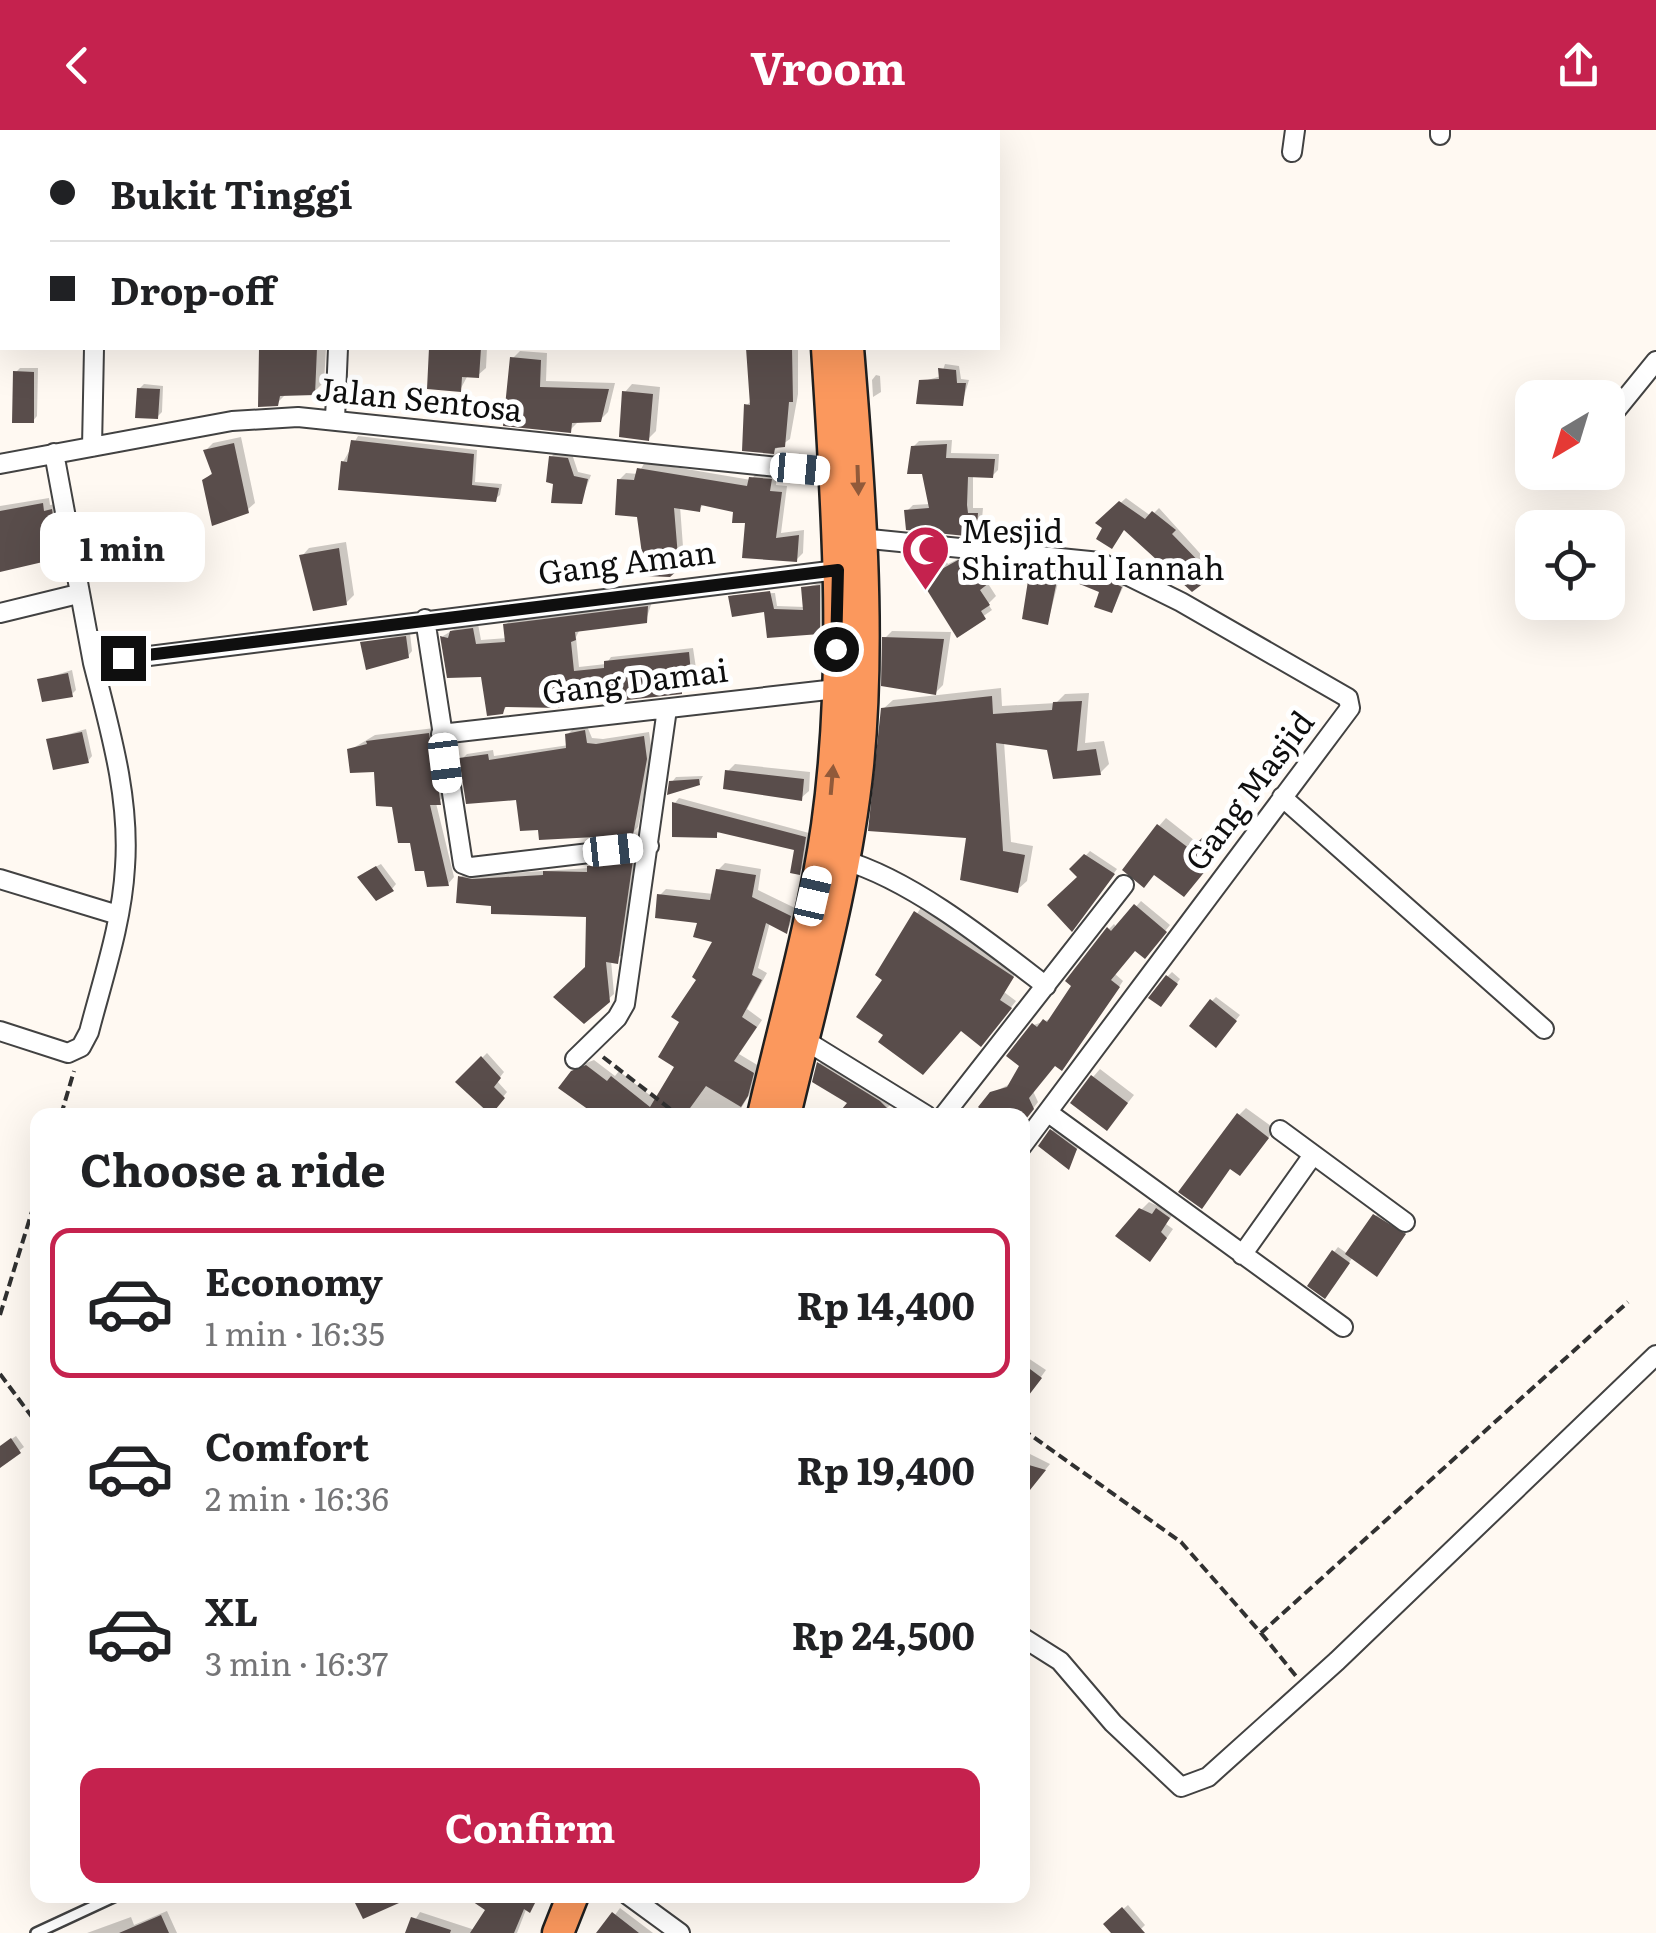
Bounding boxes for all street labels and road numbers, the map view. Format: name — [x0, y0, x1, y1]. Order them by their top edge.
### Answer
street label: Jalan Sentosa — [314, 362, 526, 432]
street label: Gang Aman — [535, 525, 718, 595]
street label: Gang Damai — [539, 644, 730, 714]
street label: Gang Masjid — [1171, 699, 1324, 879]

